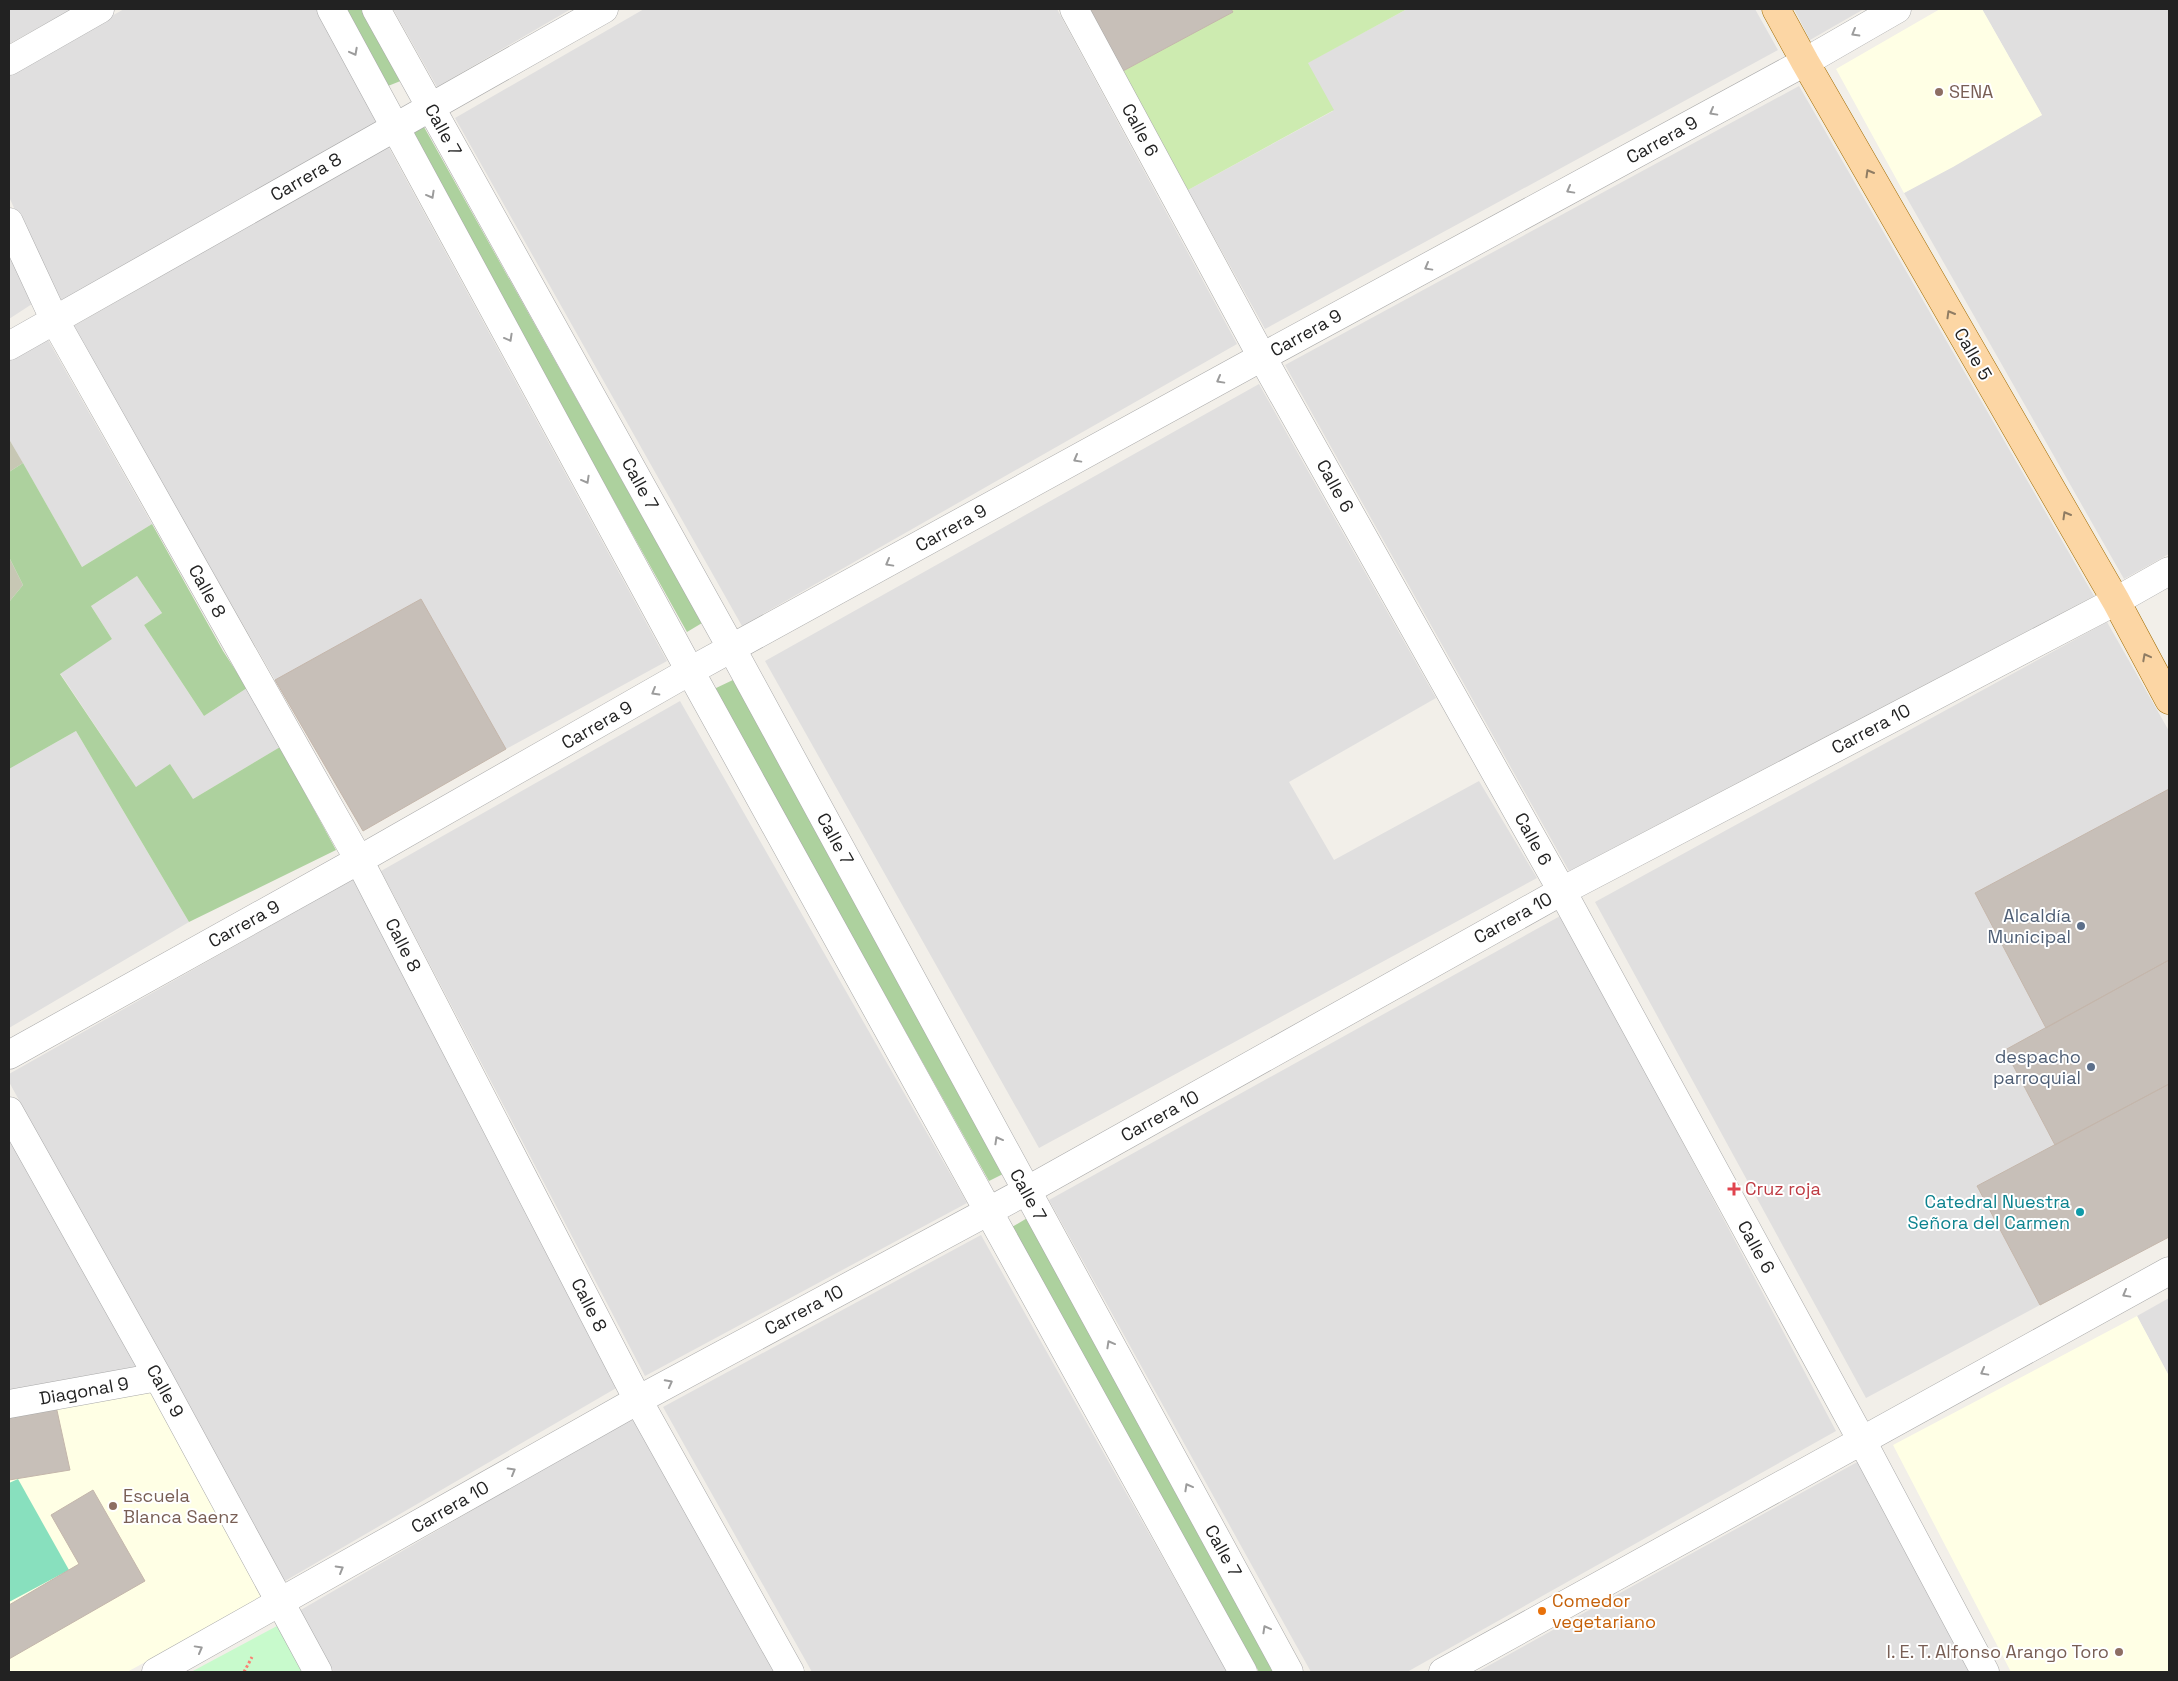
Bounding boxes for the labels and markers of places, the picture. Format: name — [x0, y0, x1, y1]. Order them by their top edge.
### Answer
place label: SENA — [1949, 80, 1993, 103]
marker: SENA — [1933, 86, 1945, 98]
place label: Alcaldía Municipal — [1987, 904, 2071, 948]
marker: Alcaldía Municipal — [2075, 920, 2087, 932]
place label: despacho parroquial — [1993, 1045, 2081, 1089]
marker: despacho parroquial — [2085, 1061, 2097, 1073]
place label: Cruz roja — [1745, 1177, 1821, 1200]
marker: Cruz roja — [1727, 1182, 1741, 1196]
place label: Catedral Nuestra Señora del Carmen — [1908, 1190, 2070, 1234]
marker: Catedral Nuestra Señora del Carmen — [2074, 1206, 2086, 1218]
place label: Escuela Blanca Saenz — [123, 1484, 239, 1528]
marker: Escuela Blanca Saenz — [107, 1500, 119, 1512]
place label: Comedor vegetariano — [1552, 1589, 1656, 1633]
marker: Comedor vegetariano — [1536, 1605, 1548, 1617]
place label: I. E. T. Alfonso Arango Toro — [1887, 1640, 2109, 1663]
marker: I. E. T. Alfonso Arango Toro — [2113, 1646, 2125, 1658]

